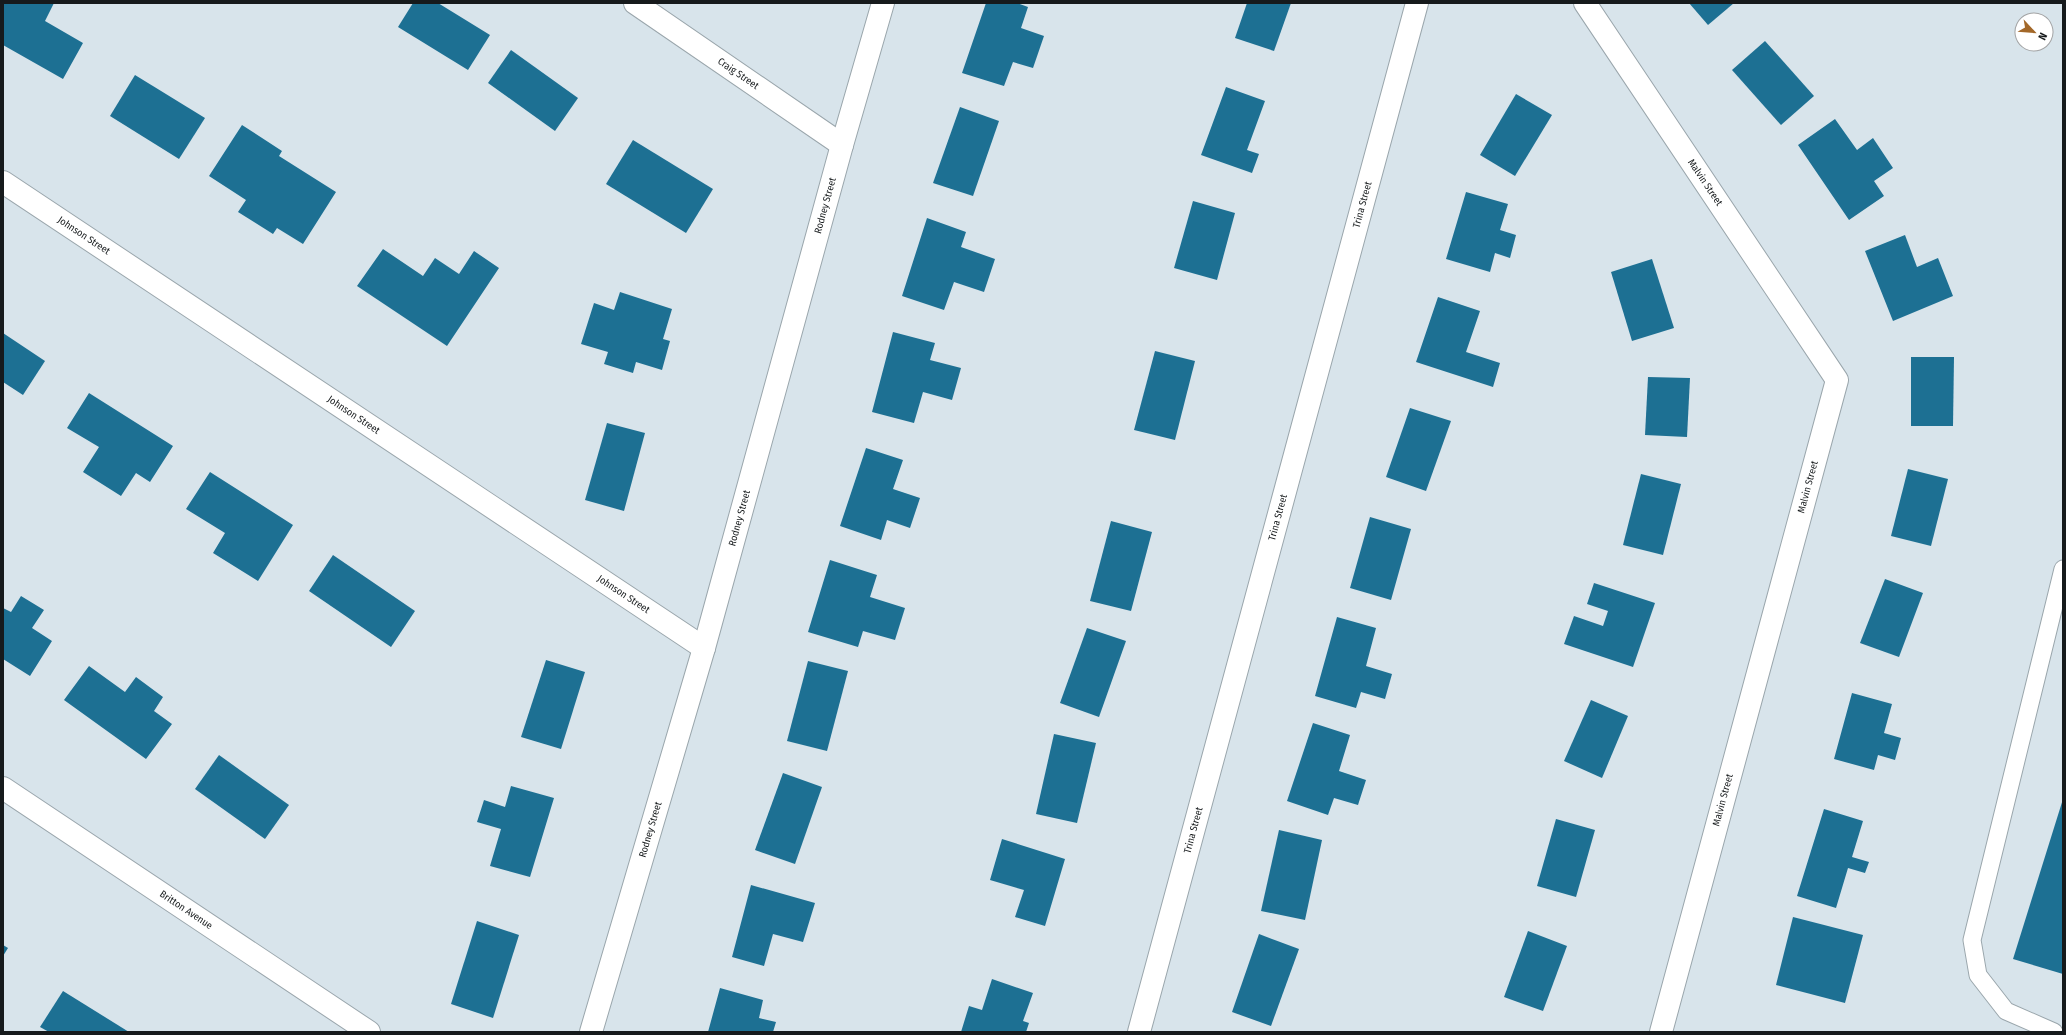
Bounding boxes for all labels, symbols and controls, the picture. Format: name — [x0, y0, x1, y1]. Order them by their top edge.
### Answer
north arrow — [2014, 12, 2054, 52]
text: N — [2035, 30, 2050, 42]
street label: Craig Street — [715, 55, 762, 92]
street label: Malvin Street — [1685, 157, 1725, 209]
street label: Rodney Street — [812, 176, 839, 235]
street label: Trina Street — [1351, 179, 1375, 229]
street label: Johnson Street — [55, 214, 113, 258]
street label: Johnson Street — [325, 393, 383, 437]
street label: Malvin Street — [1795, 459, 1821, 514]
street label: Rodney Street — [726, 488, 753, 547]
street label: Trina Street — [1266, 492, 1290, 542]
street label: Johnson Street — [595, 573, 652, 617]
street label: Malvin Street — [1710, 772, 1736, 827]
street label: Rodney Street — [637, 800, 665, 859]
street label: Trina Street — [1182, 805, 1206, 855]
street label: Britton Avenue — [157, 888, 215, 932]

